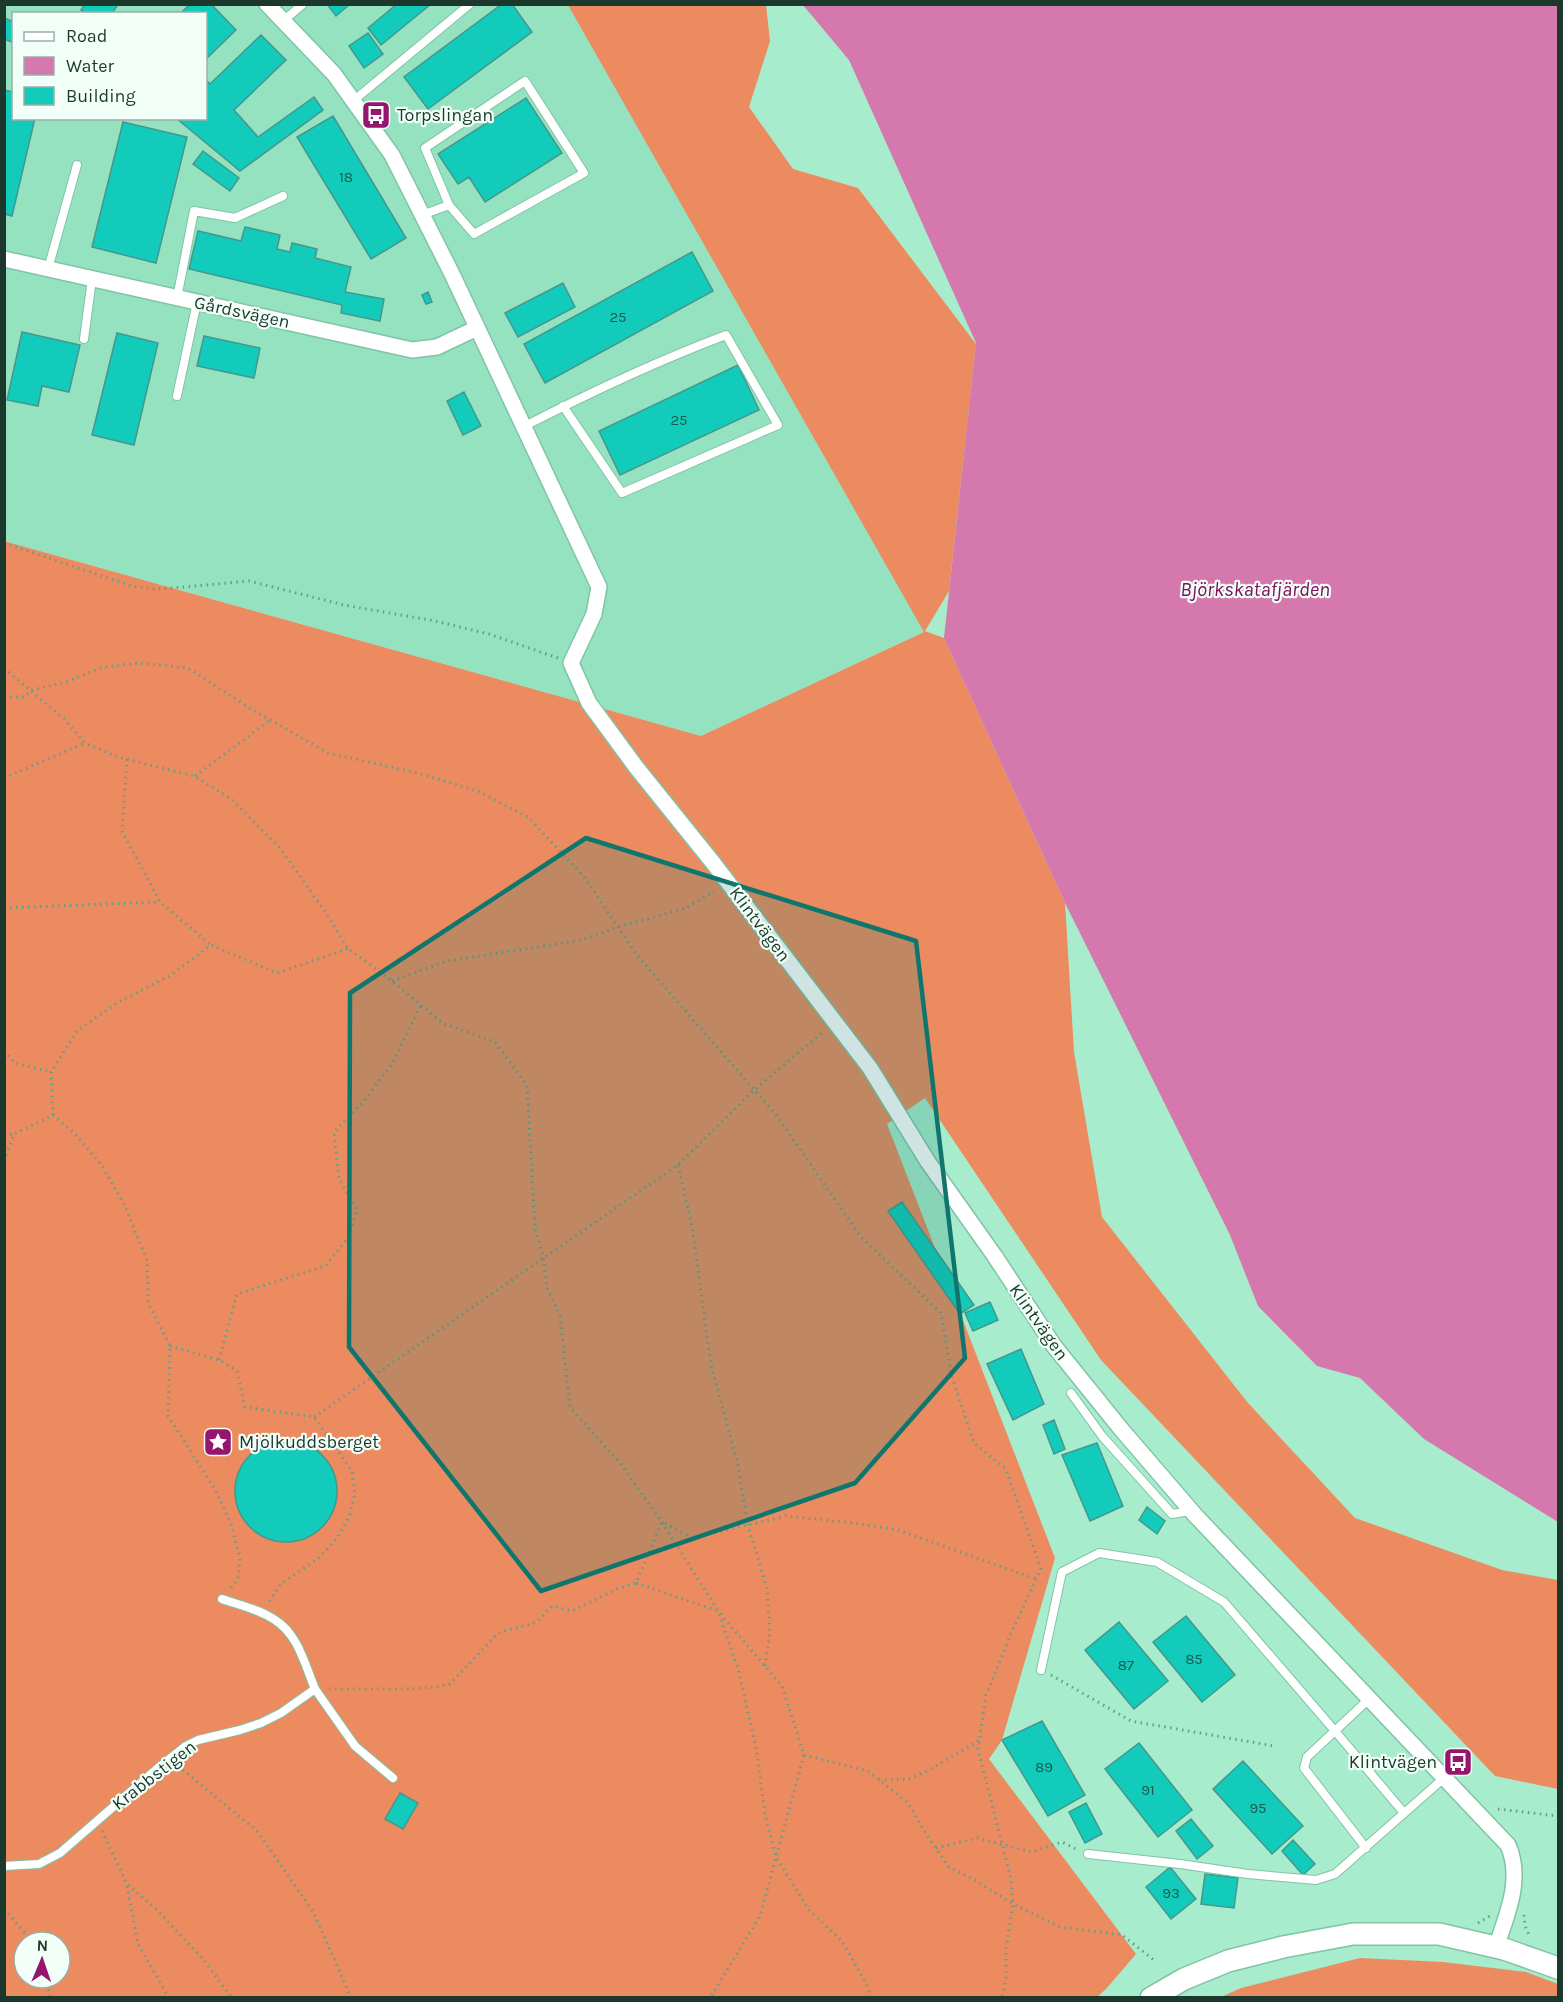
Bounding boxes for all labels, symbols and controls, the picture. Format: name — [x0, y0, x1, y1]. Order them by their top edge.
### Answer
legend — [12, 12, 207, 120]
text: Road — [66, 25, 107, 47]
text: Water — [66, 55, 114, 77]
text: Building — [66, 85, 136, 107]
bus stop icon: Torpslingan — [360, 99, 392, 131]
place label: Torpslingan — [397, 104, 493, 126]
house number: 18 — [339, 168, 353, 186]
street label: Gårdsvägen — [192, 291, 292, 333]
house number: 25 — [609, 308, 627, 326]
house number: 25 — [670, 411, 688, 429]
water label: Björkskatafjärden — [1180, 578, 1330, 601]
street label: Klintvägen — [725, 882, 795, 966]
street label: Klintvägen — [1005, 1280, 1073, 1364]
place icon: Mjölkuddsberget — [202, 1426, 234, 1458]
place label: Mjölkuddsberget — [239, 1431, 379, 1453]
house number: 85 — [1185, 1650, 1203, 1668]
house number: 87 — [1118, 1656, 1134, 1674]
street label: Krabbstigen — [108, 1735, 200, 1815]
bus stop icon: Klintvägen — [1442, 1746, 1474, 1778]
place label: Klintvägen — [1349, 1751, 1437, 1773]
house number: 89 — [1035, 1758, 1053, 1776]
house number: 91 — [1141, 1781, 1155, 1799]
house number: 95 — [1249, 1799, 1267, 1817]
house number: 93 — [1162, 1884, 1180, 1902]
north arrow — [12, 1930, 72, 1990]
text: N — [36, 1936, 49, 1955]

